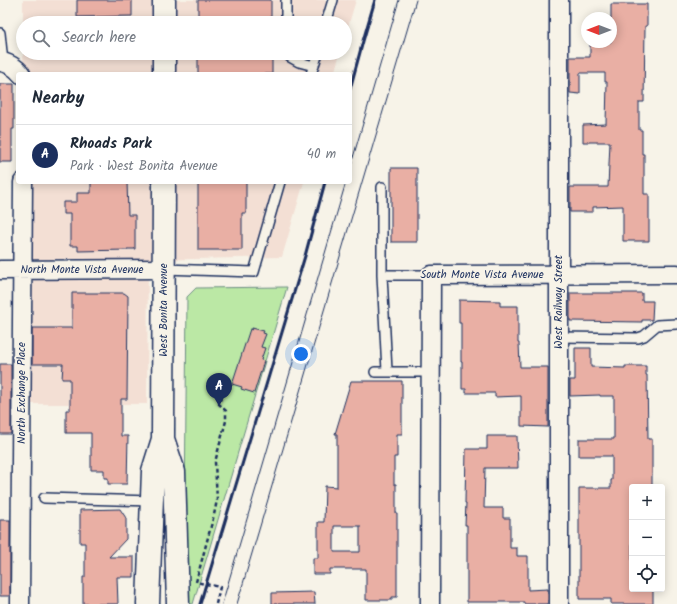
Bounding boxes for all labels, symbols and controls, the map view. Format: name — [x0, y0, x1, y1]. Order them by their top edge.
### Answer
north arrow — [581, 12, 617, 48]
search box — [16, 16, 352, 60]
text: Search here — [62, 26, 136, 50]
icon: search — [30, 27, 52, 49]
text: Nearby — [32, 85, 84, 112]
text: Rhoads Park — [70, 132, 152, 156]
text: A — [41, 144, 49, 165]
text: 40 m — [307, 144, 336, 165]
text: Park · West Bonita Avenue — [70, 156, 218, 177]
street label: West Railway Street — [550, 254, 568, 349]
street label: North Monte Vista Avenue — [20, 261, 144, 279]
street label: West Bonita Avenue — [155, 263, 173, 357]
street label: South Monte Vista Avenue — [420, 266, 544, 284]
street label: North Exchange Place — [13, 342, 31, 444]
your location — [291, 344, 311, 364]
pin: A — [206, 373, 232, 406]
map controls — [629, 484, 665, 592]
button: + — [629, 484, 665, 520]
button: − — [629, 520, 665, 556]
button: locate — [629, 556, 665, 592]

